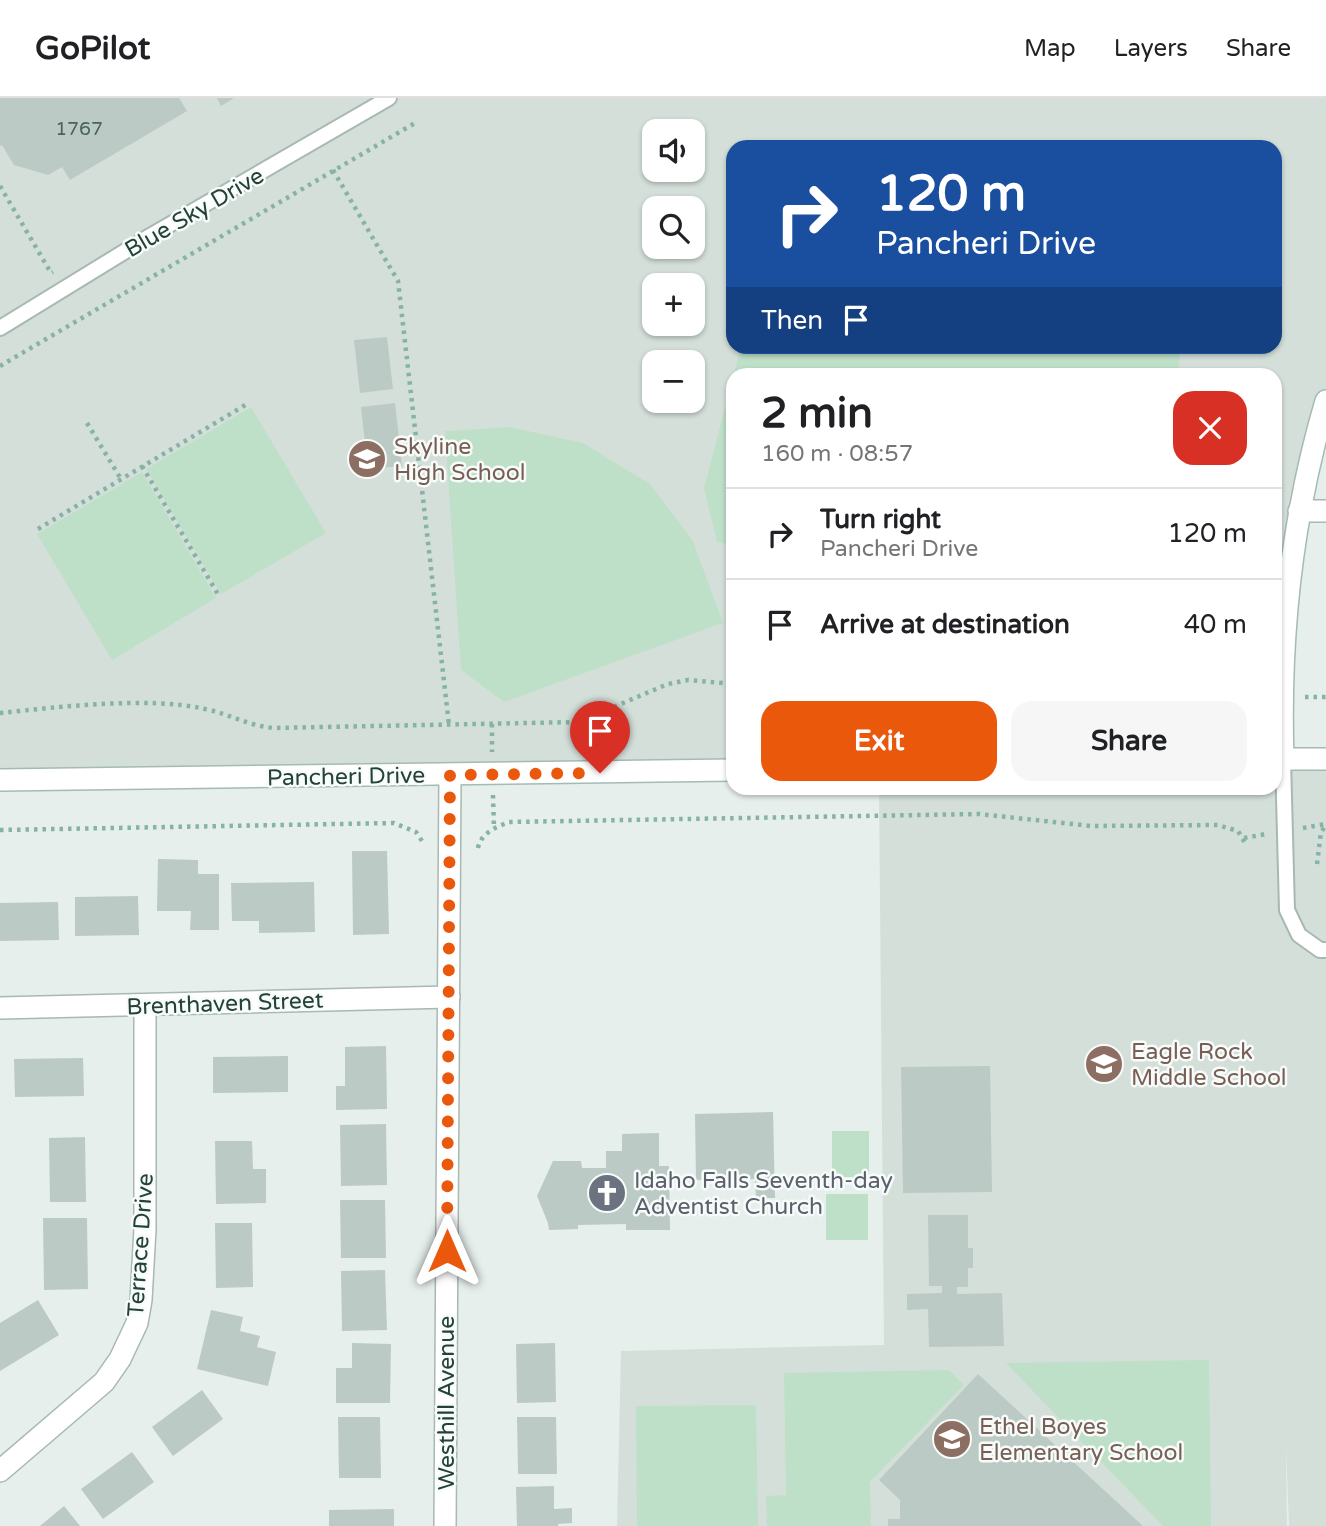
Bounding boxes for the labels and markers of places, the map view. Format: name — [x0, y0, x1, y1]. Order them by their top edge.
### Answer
place label: Skyline High School — [394, 433, 526, 487]
school or university icon: Skyline High School — [346, 438, 388, 480]
pin — [570, 701, 630, 773]
place label: Eagle Rock Middle School — [1131, 1038, 1287, 1092]
school or university icon: Eagle Rock Middle School — [1083, 1043, 1125, 1085]
place label: Idaho Falls Seventh-day Adventist Church — [634, 1167, 893, 1221]
church icon: Idaho Falls Seventh-day Adventist Church — [586, 1172, 628, 1214]
place label: Ethel Boyes Elementary School — [979, 1413, 1183, 1467]
school or university icon: Ethel Boyes Elementary School — [931, 1418, 973, 1460]

